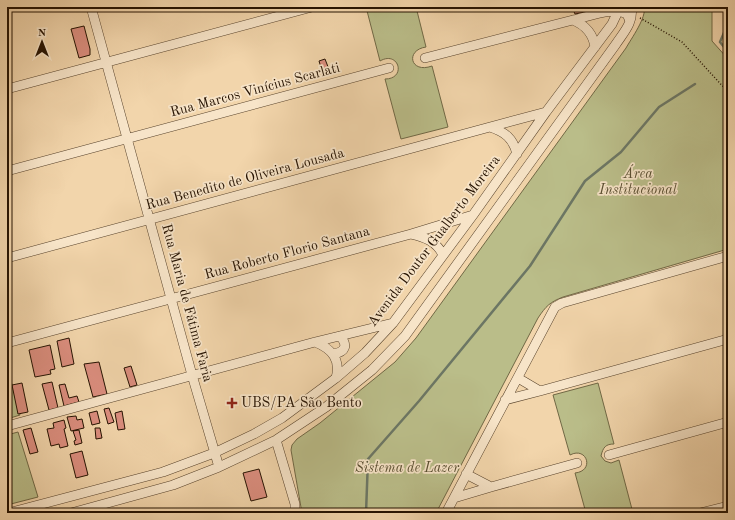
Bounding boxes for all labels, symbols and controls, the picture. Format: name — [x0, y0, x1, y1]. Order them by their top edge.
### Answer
north arrow — [22, 22, 62, 62]
text: N — [38, 28, 47, 39]
street label: Rua Marcos Vinícius Scarlati — [169, 61, 342, 119]
street label: Rua Benedito de Oliveira Lousada — [144, 146, 346, 212]
street label: Avenida Doutor Gualberto Moreira — [365, 153, 503, 329]
park label: Área Institucional — [598, 164, 677, 197]
street label: Rua Maria de Fátima Faria — [159, 222, 215, 384]
street label: Rua Roberto Florio Santana — [203, 224, 371, 282]
place label: UBS/PA São Bento — [241, 396, 362, 410]
marker: UBS/PA São Bento — [226, 397, 238, 409]
park label: Sistema de Lazer — [355, 461, 460, 475]

